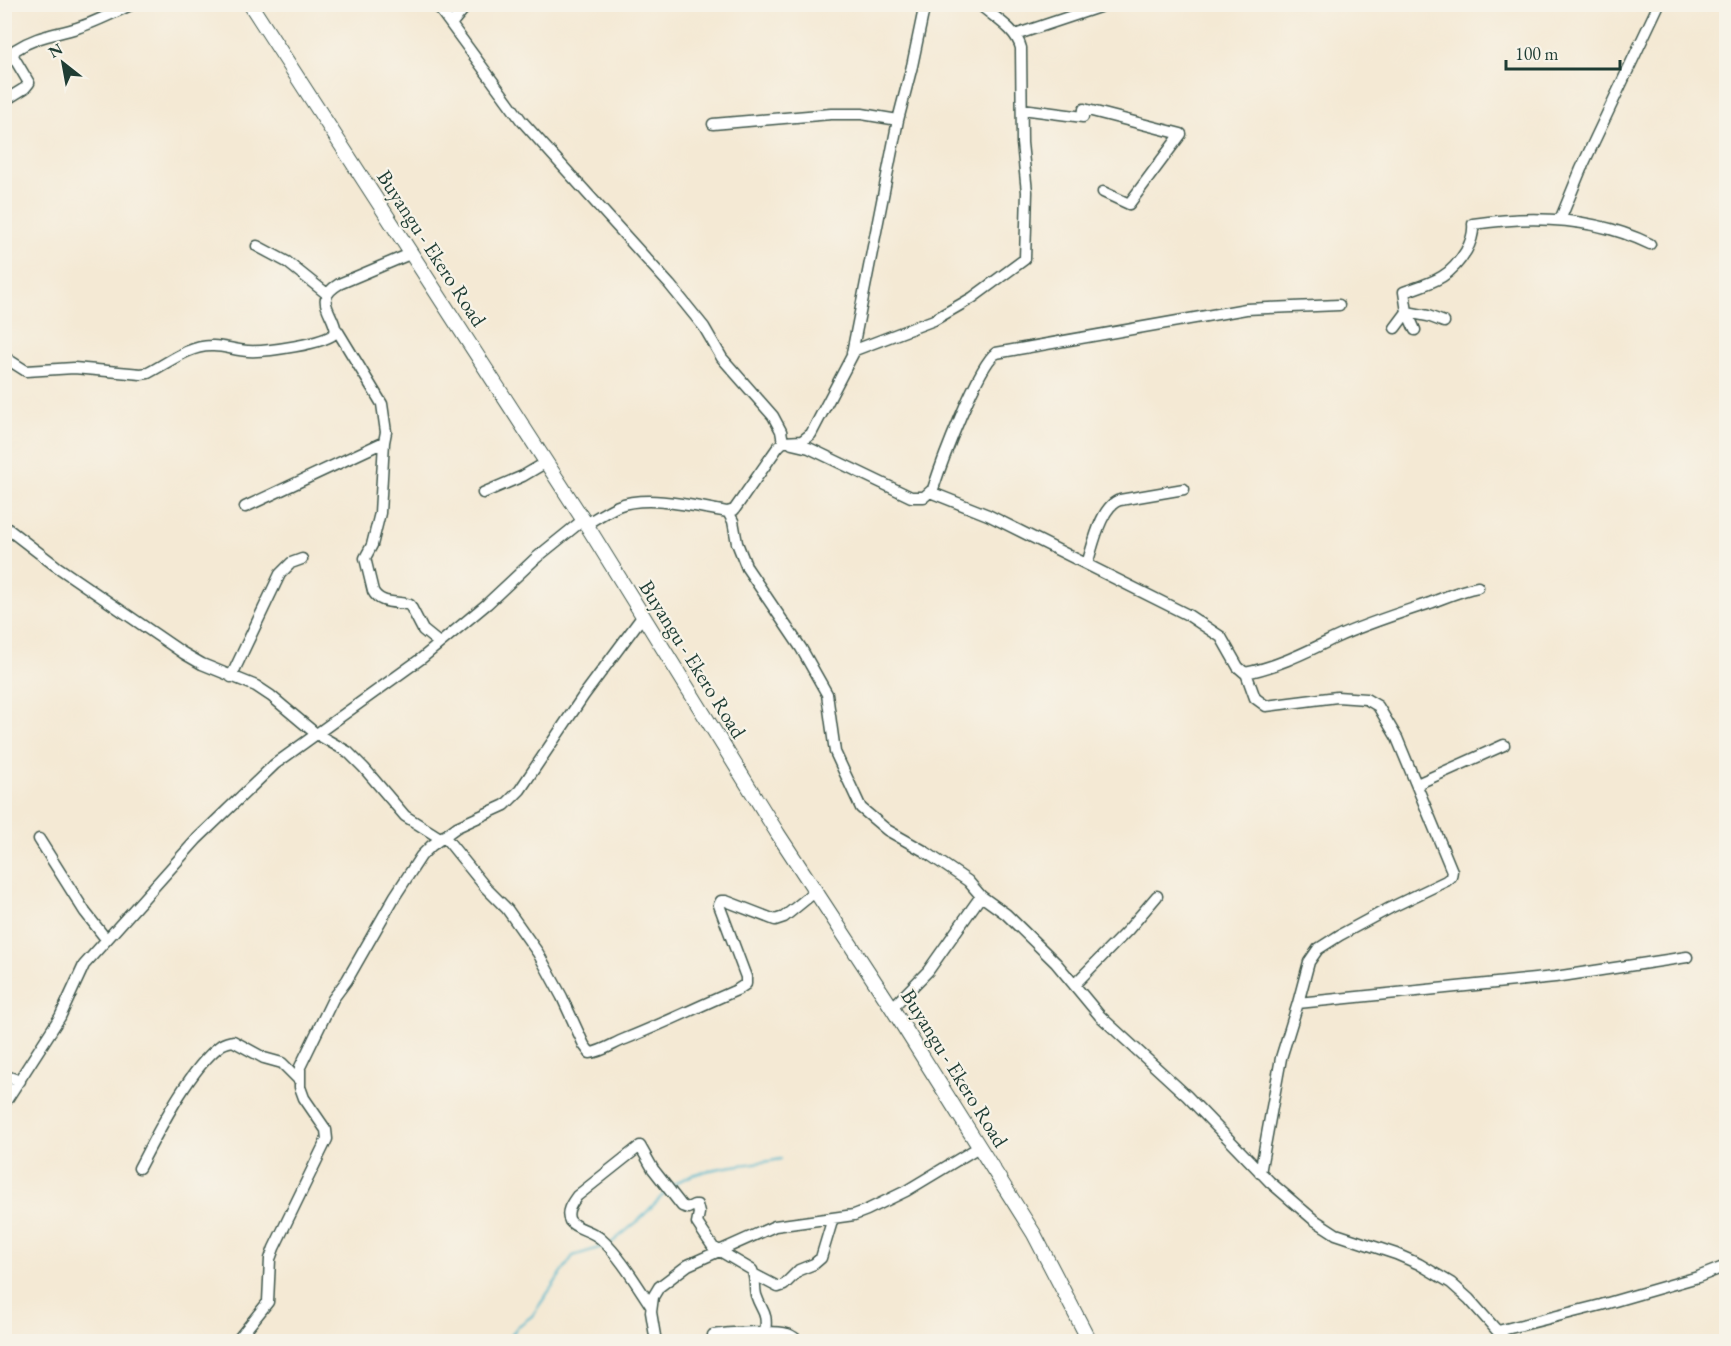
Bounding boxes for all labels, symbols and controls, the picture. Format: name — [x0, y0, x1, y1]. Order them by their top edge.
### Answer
north arrow — [33, 33, 93, 93]
scale bar — [1506, 33, 1620, 71]
text: N — [45, 38, 67, 63]
text: 100 m — [1515, 42, 1559, 65]
street label: Buyangu - Ekero Road — [371, 165, 493, 332]
street label: Buyangu - Ekero Road — [633, 575, 753, 743]
street label: Buyangu - Ekero Road — [895, 984, 1015, 1152]

